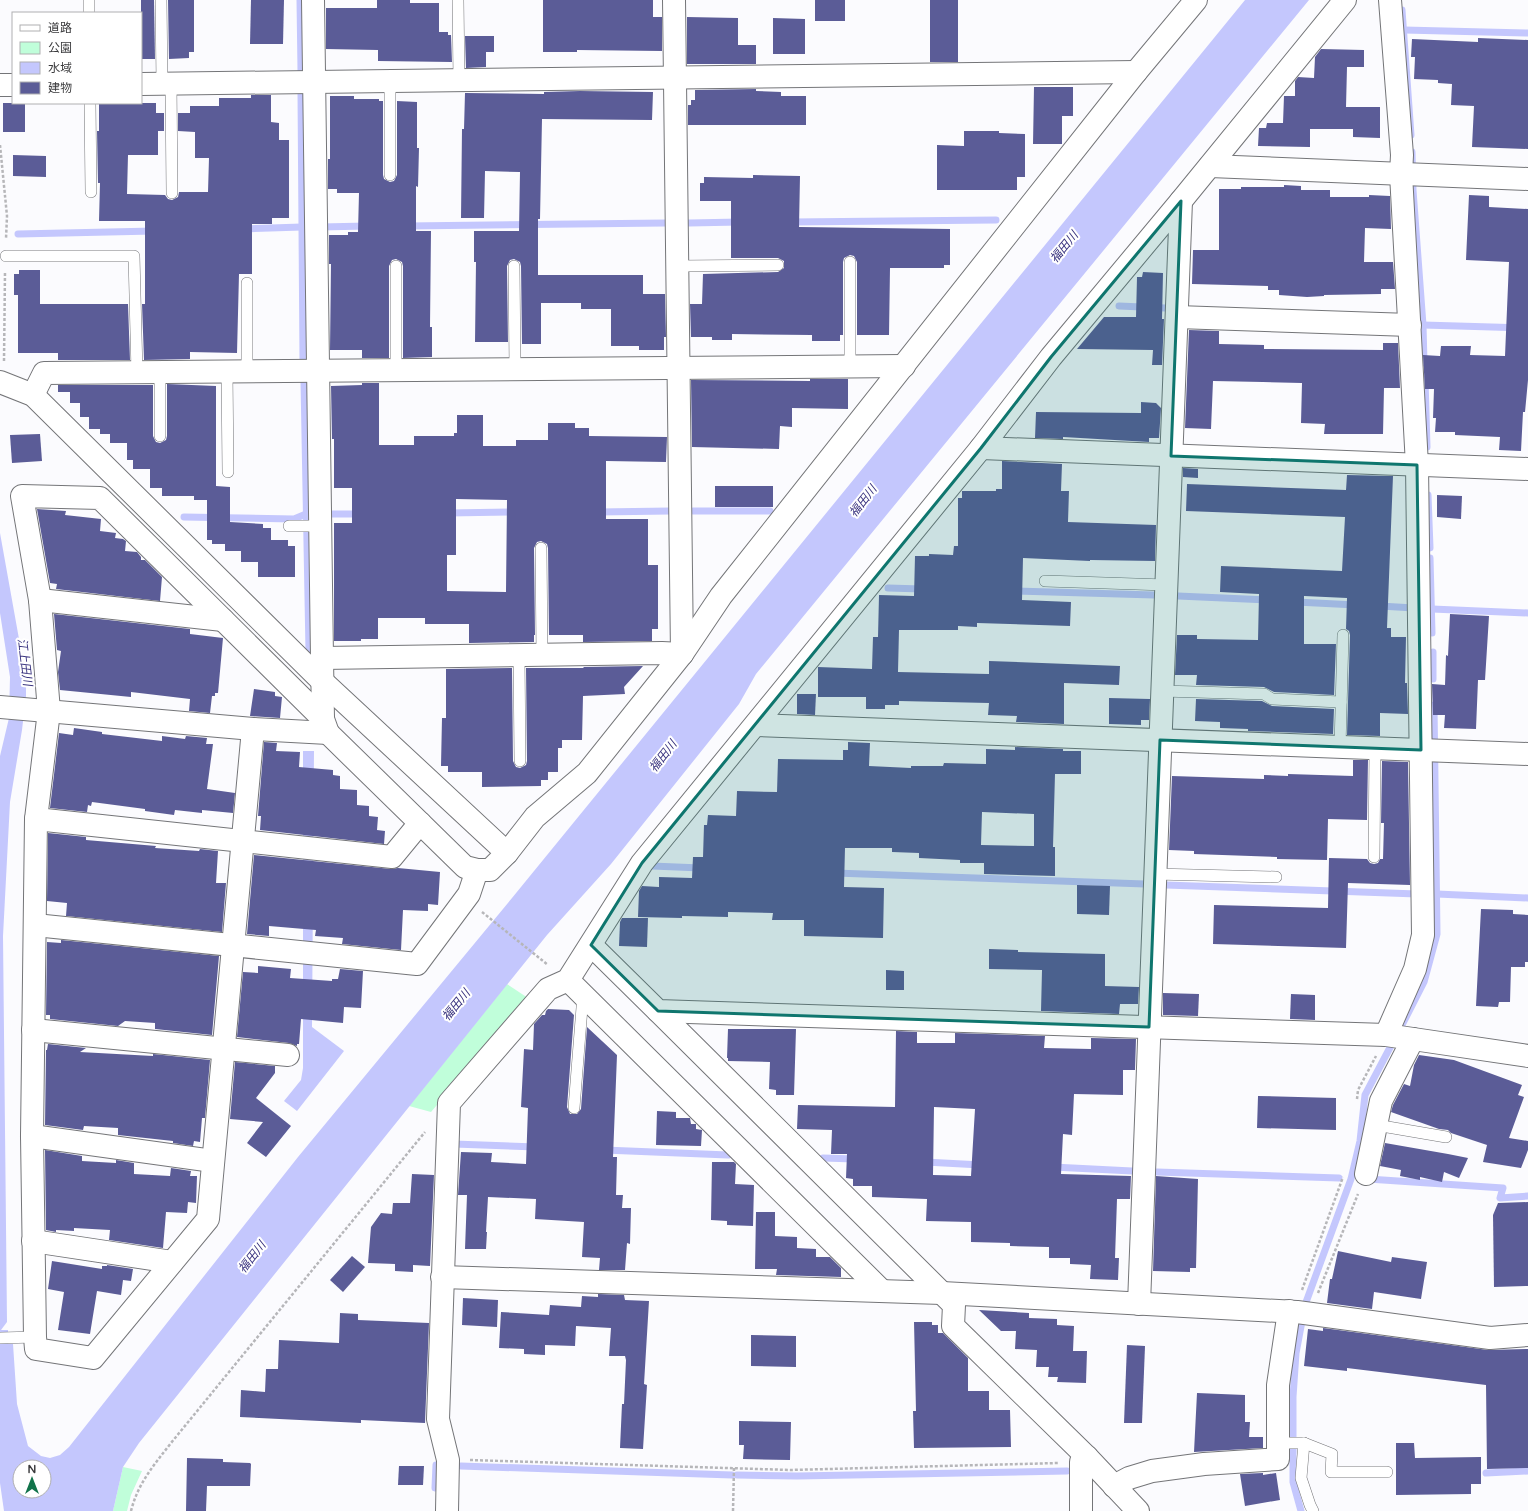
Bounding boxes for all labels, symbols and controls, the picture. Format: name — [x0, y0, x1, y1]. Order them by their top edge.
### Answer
legend — [12, 12, 142, 104]
text: 道路 — [48, 21, 72, 35]
text: 公園 — [48, 41, 72, 55]
text: 水域 — [48, 61, 72, 75]
text: 建物 — [48, 81, 72, 95]
water label: 福田川 — [1047, 227, 1082, 265]
water label: 福田川 — [846, 481, 881, 519]
water label: 江上田川 — [15, 637, 35, 689]
water label: 福田川 — [646, 736, 681, 774]
water label: 福田川 — [439, 985, 474, 1023]
water label: 福田川 — [235, 1237, 270, 1275]
north arrow — [12, 1459, 52, 1499]
text: N — [28, 1463, 36, 1476]

